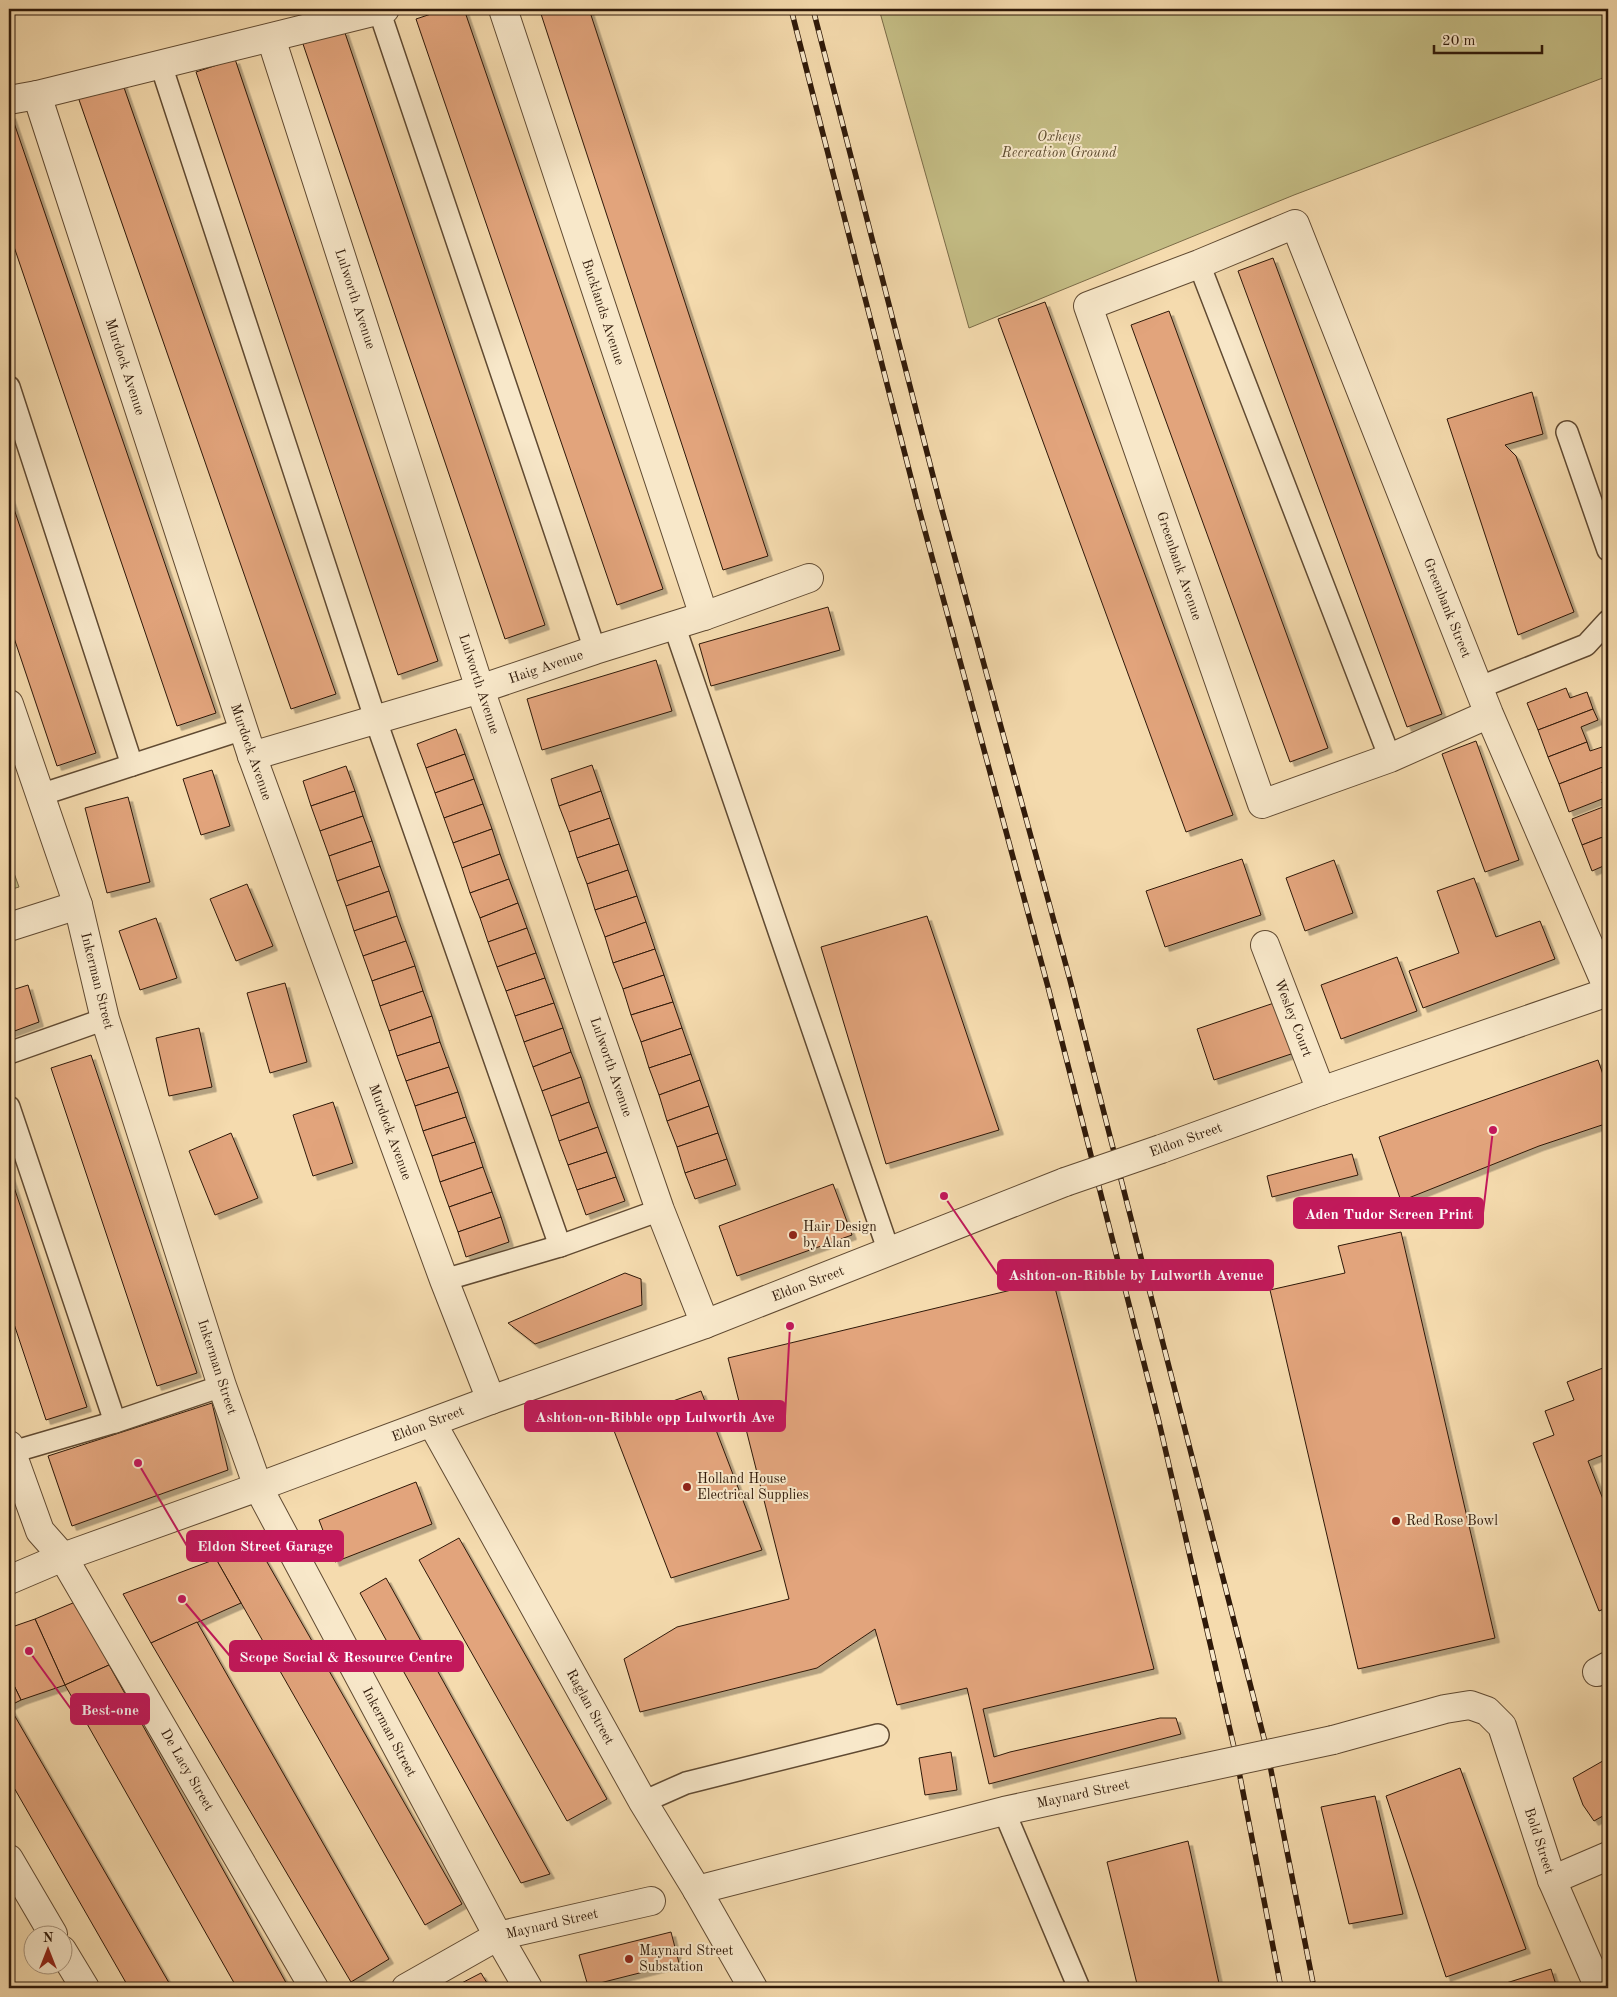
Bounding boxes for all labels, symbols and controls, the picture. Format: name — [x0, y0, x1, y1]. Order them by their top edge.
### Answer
scale bar — [1434, 22, 1542, 54]
text: 20 m — [1442, 34, 1476, 49]
park label: Oxheys Recreation Ground — [1001, 130, 1117, 160]
street label: Lulworth Avenue — [332, 247, 378, 351]
street label: Bucklands Avenue — [579, 257, 627, 367]
street label: Murdock Avenue — [103, 317, 147, 417]
street label: Greenbank Avenue — [1154, 510, 1204, 622]
street label: Greenbank Street — [1421, 556, 1473, 660]
street label: Lulworth Avenue — [456, 632, 502, 736]
street label: Haig Avenue — [507, 648, 585, 686]
street label: Murdock Avenue — [228, 702, 274, 802]
street label: Inkerman Street — [78, 931, 116, 1031]
street label: Wesley Court — [1272, 977, 1314, 1059]
street label: Lulworth Avenue — [587, 1015, 635, 1119]
street label: Murdock Avenue — [366, 1082, 414, 1182]
street label: Eldon Street — [1148, 1120, 1224, 1160]
callout: Aden Tudor Screen Print — [1294, 1198, 1483, 1228]
text: Aden Tudor Screen Print — [1305, 1208, 1474, 1223]
place label: Hair Design by Alan — [803, 1220, 877, 1250]
marker: Hair Design by Alan — [787, 1229, 799, 1241]
callout: Ashton-on-Ribble by Lulworth Avenue — [998, 1260, 1273, 1290]
street label: Eldon Street — [770, 1264, 846, 1304]
text: Ashton-on-Ribble by Lulworth Avenue — [1008, 1269, 1264, 1284]
street label: Inkerman Street — [195, 1318, 239, 1416]
callout: Ashton-on-Ribble opp Lulworth Ave — [525, 1401, 785, 1431]
street label: Eldon Street — [390, 1404, 466, 1444]
text: Ashton-on-Ribble opp Lulworth Ave — [535, 1411, 775, 1426]
place label: Holland House Electrical Supplies — [697, 1472, 809, 1502]
marker: Holland House Electrical Supplies — [681, 1481, 693, 1493]
place label: Red Rose Bowl — [1406, 1514, 1498, 1528]
marker: Red Rose Bowl — [1390, 1515, 1402, 1527]
callout: Eldon Street Garage — [187, 1531, 343, 1561]
text: Eldon Street Garage — [197, 1540, 333, 1555]
callout: Scope Social & Resource Centre — [230, 1641, 463, 1671]
text: Scope Social & Resource Centre — [239, 1651, 453, 1666]
street label: Raglan Street — [564, 1667, 616, 1747]
street label: Inkerman Street — [360, 1685, 418, 1779]
callout: Best-one — [71, 1694, 149, 1724]
text: Best-one — [81, 1704, 139, 1719]
street label: De Lacy Street — [158, 1727, 216, 1813]
street label: Maynard Street — [1035, 1777, 1131, 1811]
street label: Bold Street — [1522, 1806, 1556, 1876]
street label: Maynard Street — [504, 1907, 600, 1941]
north arrow — [22, 1924, 72, 1974]
text: N — [43, 1931, 54, 1945]
place label: Maynard Street Substation — [639, 1944, 733, 1974]
marker: Maynard Street Substation — [623, 1953, 635, 1965]

